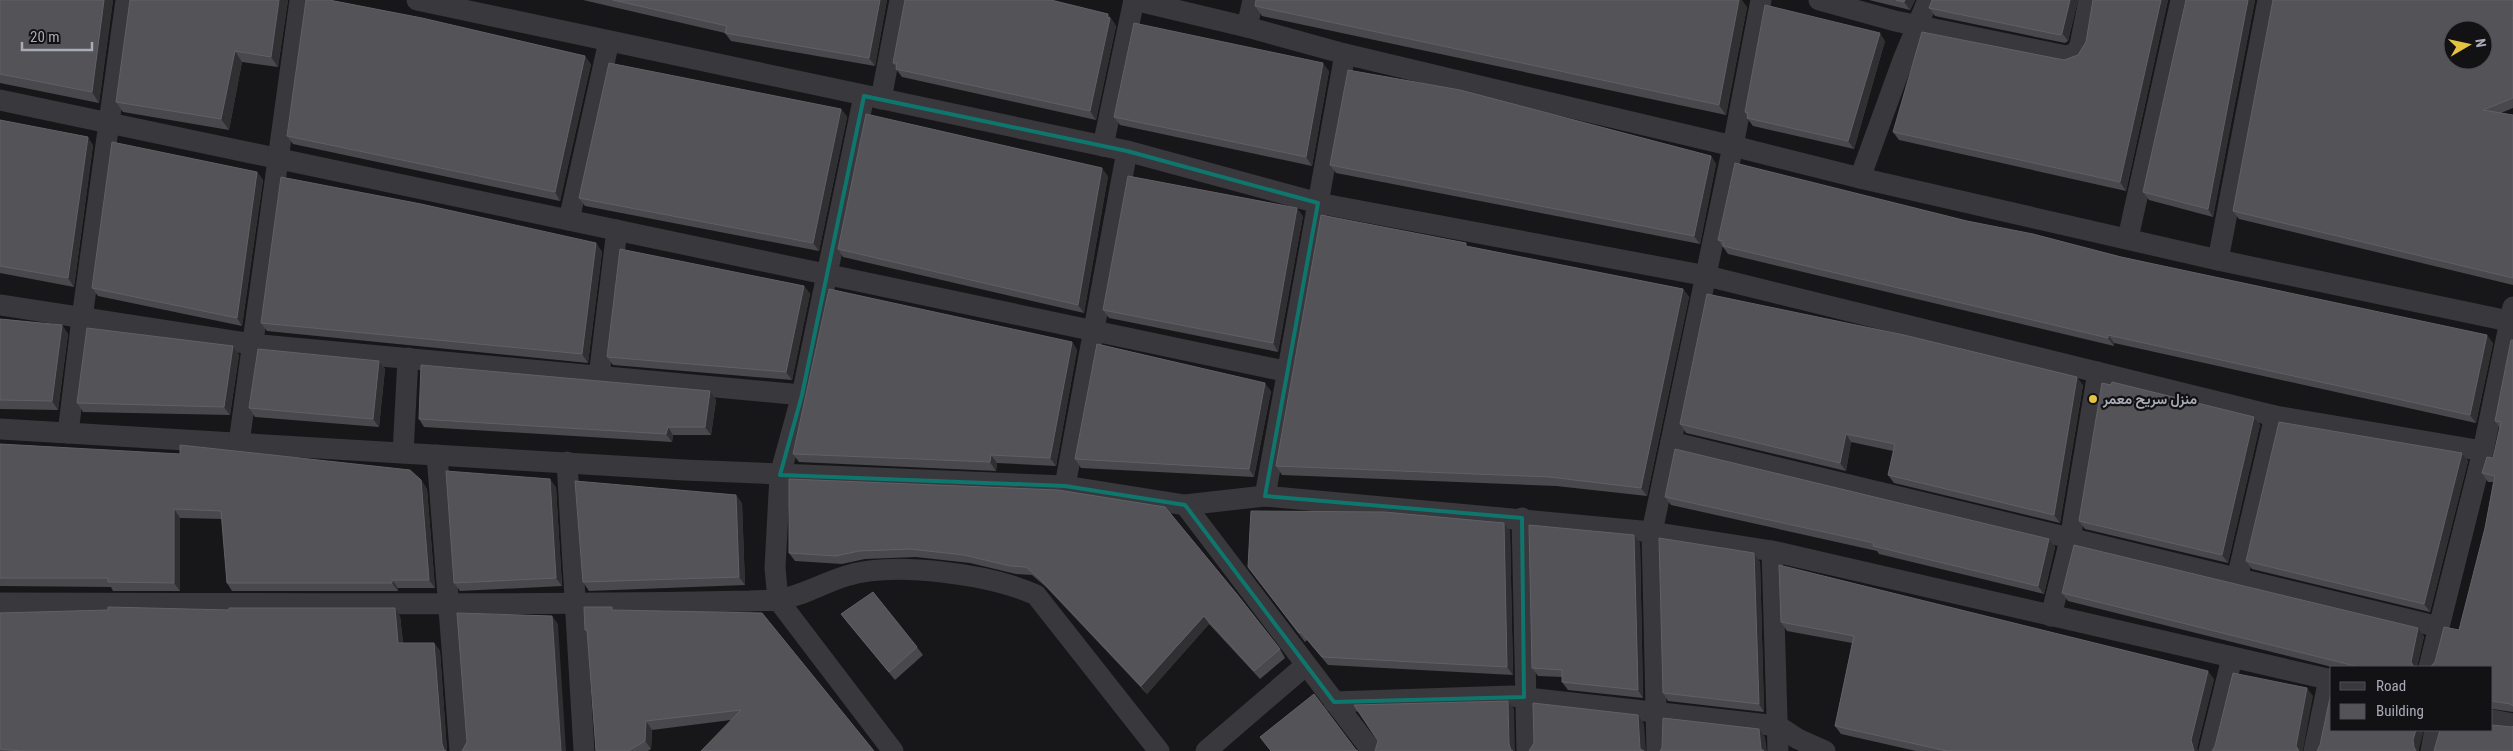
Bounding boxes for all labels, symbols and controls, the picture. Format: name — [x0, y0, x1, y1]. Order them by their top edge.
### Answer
scale bar — [22, 20, 92, 52]
north arrow — [2443, 20, 2493, 70]
text: 20 m — [30, 28, 60, 46]
text: N — [2472, 37, 2489, 48]
place label: منزل سريح معمر — [2102, 391, 2198, 409]
marker: منزل سريح معمر — [2087, 393, 2099, 405]
legend — [2330, 666, 2493, 731]
text: Road — [2376, 677, 2406, 695]
text: Building — [2376, 702, 2424, 720]

